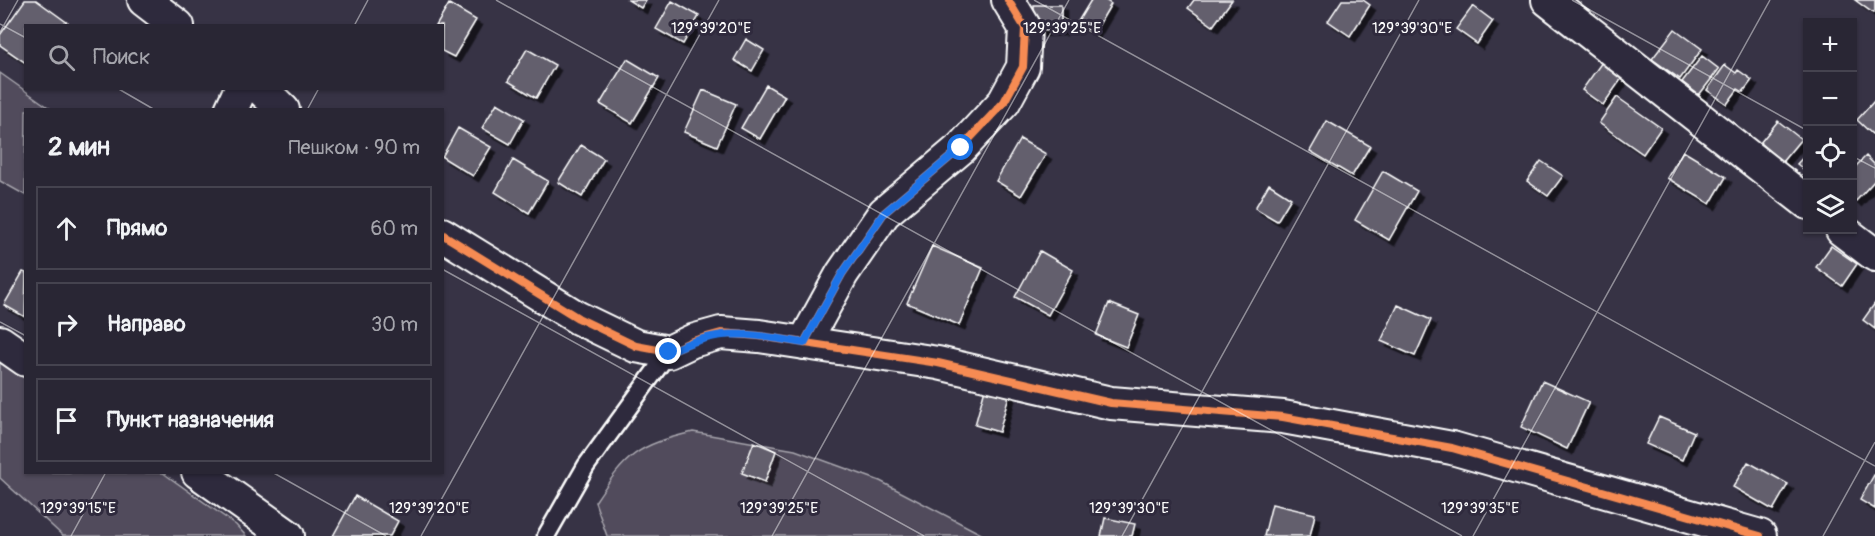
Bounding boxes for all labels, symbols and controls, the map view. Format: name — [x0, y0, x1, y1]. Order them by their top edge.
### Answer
map controls — [1803, 18, 1857, 234]
button: + — [1803, 18, 1857, 72]
text: 129°39'20"E — [671, 19, 751, 38]
text: 129°39'25"E — [1023, 19, 1101, 38]
text: 129°39'30"E — [1372, 19, 1452, 38]
search box — [24, 24, 444, 90]
icon: search — [45, 41, 78, 74]
text: Поиск — [93, 43, 150, 71]
button: − — [1803, 72, 1857, 126]
button: locate — [1803, 126, 1857, 180]
text: 2 мин — [48, 131, 110, 163]
route start — [947, 134, 973, 160]
text: Пешком · 90 m — [289, 135, 420, 160]
button: layers — [1803, 180, 1857, 234]
icon: ahead — [50, 212, 83, 245]
text: Прямо — [107, 214, 167, 242]
text: 60 m — [371, 216, 418, 241]
icon: right — [50, 308, 83, 341]
text: Направо — [107, 310, 186, 338]
text: 30 m — [371, 312, 418, 337]
route end — [655, 338, 681, 364]
icon: arrive — [50, 404, 83, 437]
text: Пункт назначения — [107, 406, 274, 434]
text: 129°39'15"E — [40, 499, 116, 518]
text: 129°39'20"E — [389, 499, 469, 518]
text: 129°39'25"E — [740, 499, 818, 518]
text: 129°39'30"E — [1089, 499, 1169, 518]
text: 129°39'35"E — [1441, 499, 1519, 518]

